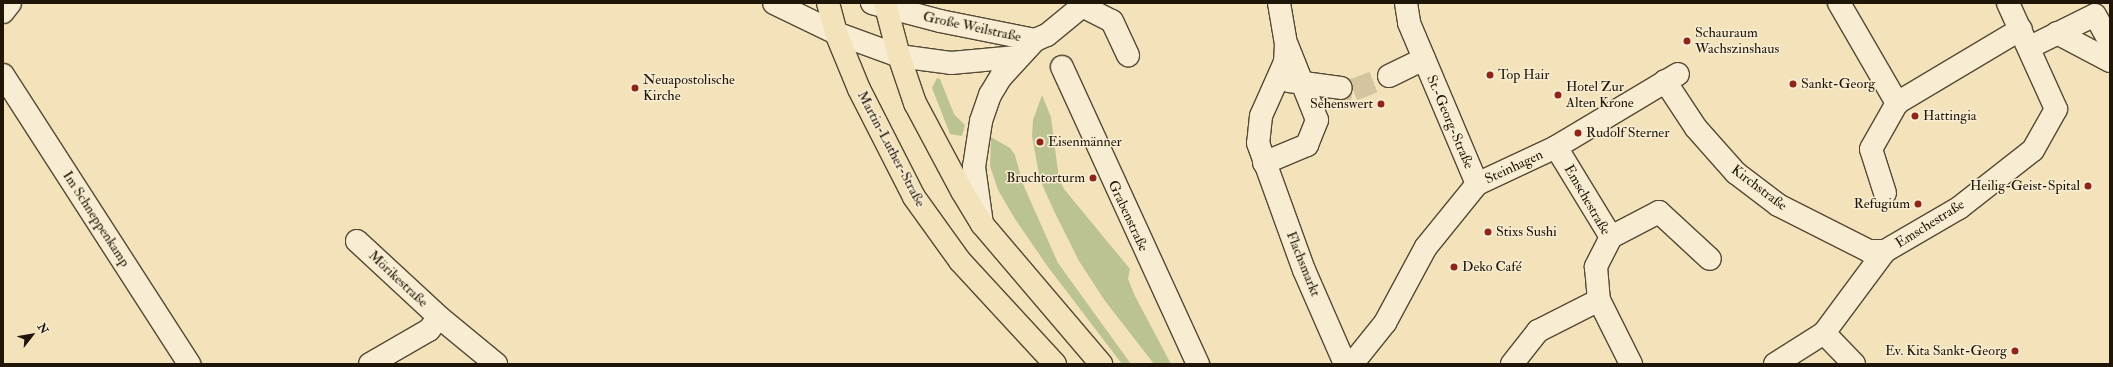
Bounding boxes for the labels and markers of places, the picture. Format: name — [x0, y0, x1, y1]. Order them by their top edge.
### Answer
place label: Schauraum Wachszinshaus — [1695, 25, 1779, 58]
marker: Schauraum Wachszinshaus — [1682, 36, 1692, 46]
place label: Top Hair — [1498, 67, 1550, 83]
marker: Top Hair — [1485, 70, 1495, 80]
place label: Neuapostolische Kirche — [643, 72, 735, 104]
place label: Sankt-Georg — [1801, 76, 1875, 92]
place label: Hotel Zur Alten Krone — [1566, 79, 1634, 112]
marker: Sankt-Georg — [1788, 79, 1798, 89]
marker: Neuapostolische Kirche — [630, 83, 640, 93]
marker: Hotel Zur Alten Krone — [1553, 90, 1563, 100]
place label: Sehenswert — [1310, 96, 1373, 112]
marker: Sehenswert — [1376, 99, 1386, 109]
place label: Hattingia — [1923, 108, 1977, 124]
marker: Hattingia — [1910, 111, 1920, 121]
place label: Rudolf Sterner — [1586, 125, 1669, 141]
marker: Rudolf Sterner — [1573, 128, 1583, 138]
place label: Eisenmänner — [1048, 134, 1122, 150]
marker: Eisenmänner — [1035, 137, 1045, 147]
place label: Bruchtorturm — [1006, 170, 1085, 186]
marker: Bruchtorturm — [1088, 173, 1098, 183]
place label: Heilig-Geist-Spital — [1970, 178, 2080, 194]
marker: Heilig-Geist-Spital — [2083, 181, 2093, 191]
place label: Refugium — [1854, 196, 1910, 212]
marker: Refugium — [1913, 199, 1923, 209]
place label: Stixs Sushi — [1496, 224, 1557, 240]
marker: Stixs Sushi — [1483, 227, 1493, 237]
place label: Deko Café — [1462, 259, 1522, 275]
marker: Deko Café — [1449, 262, 1459, 272]
place label: Ev. Kita Sankt-Georg — [1885, 343, 2007, 359]
marker: Ev. Kita Sankt-Georg — [2010, 346, 2020, 356]

